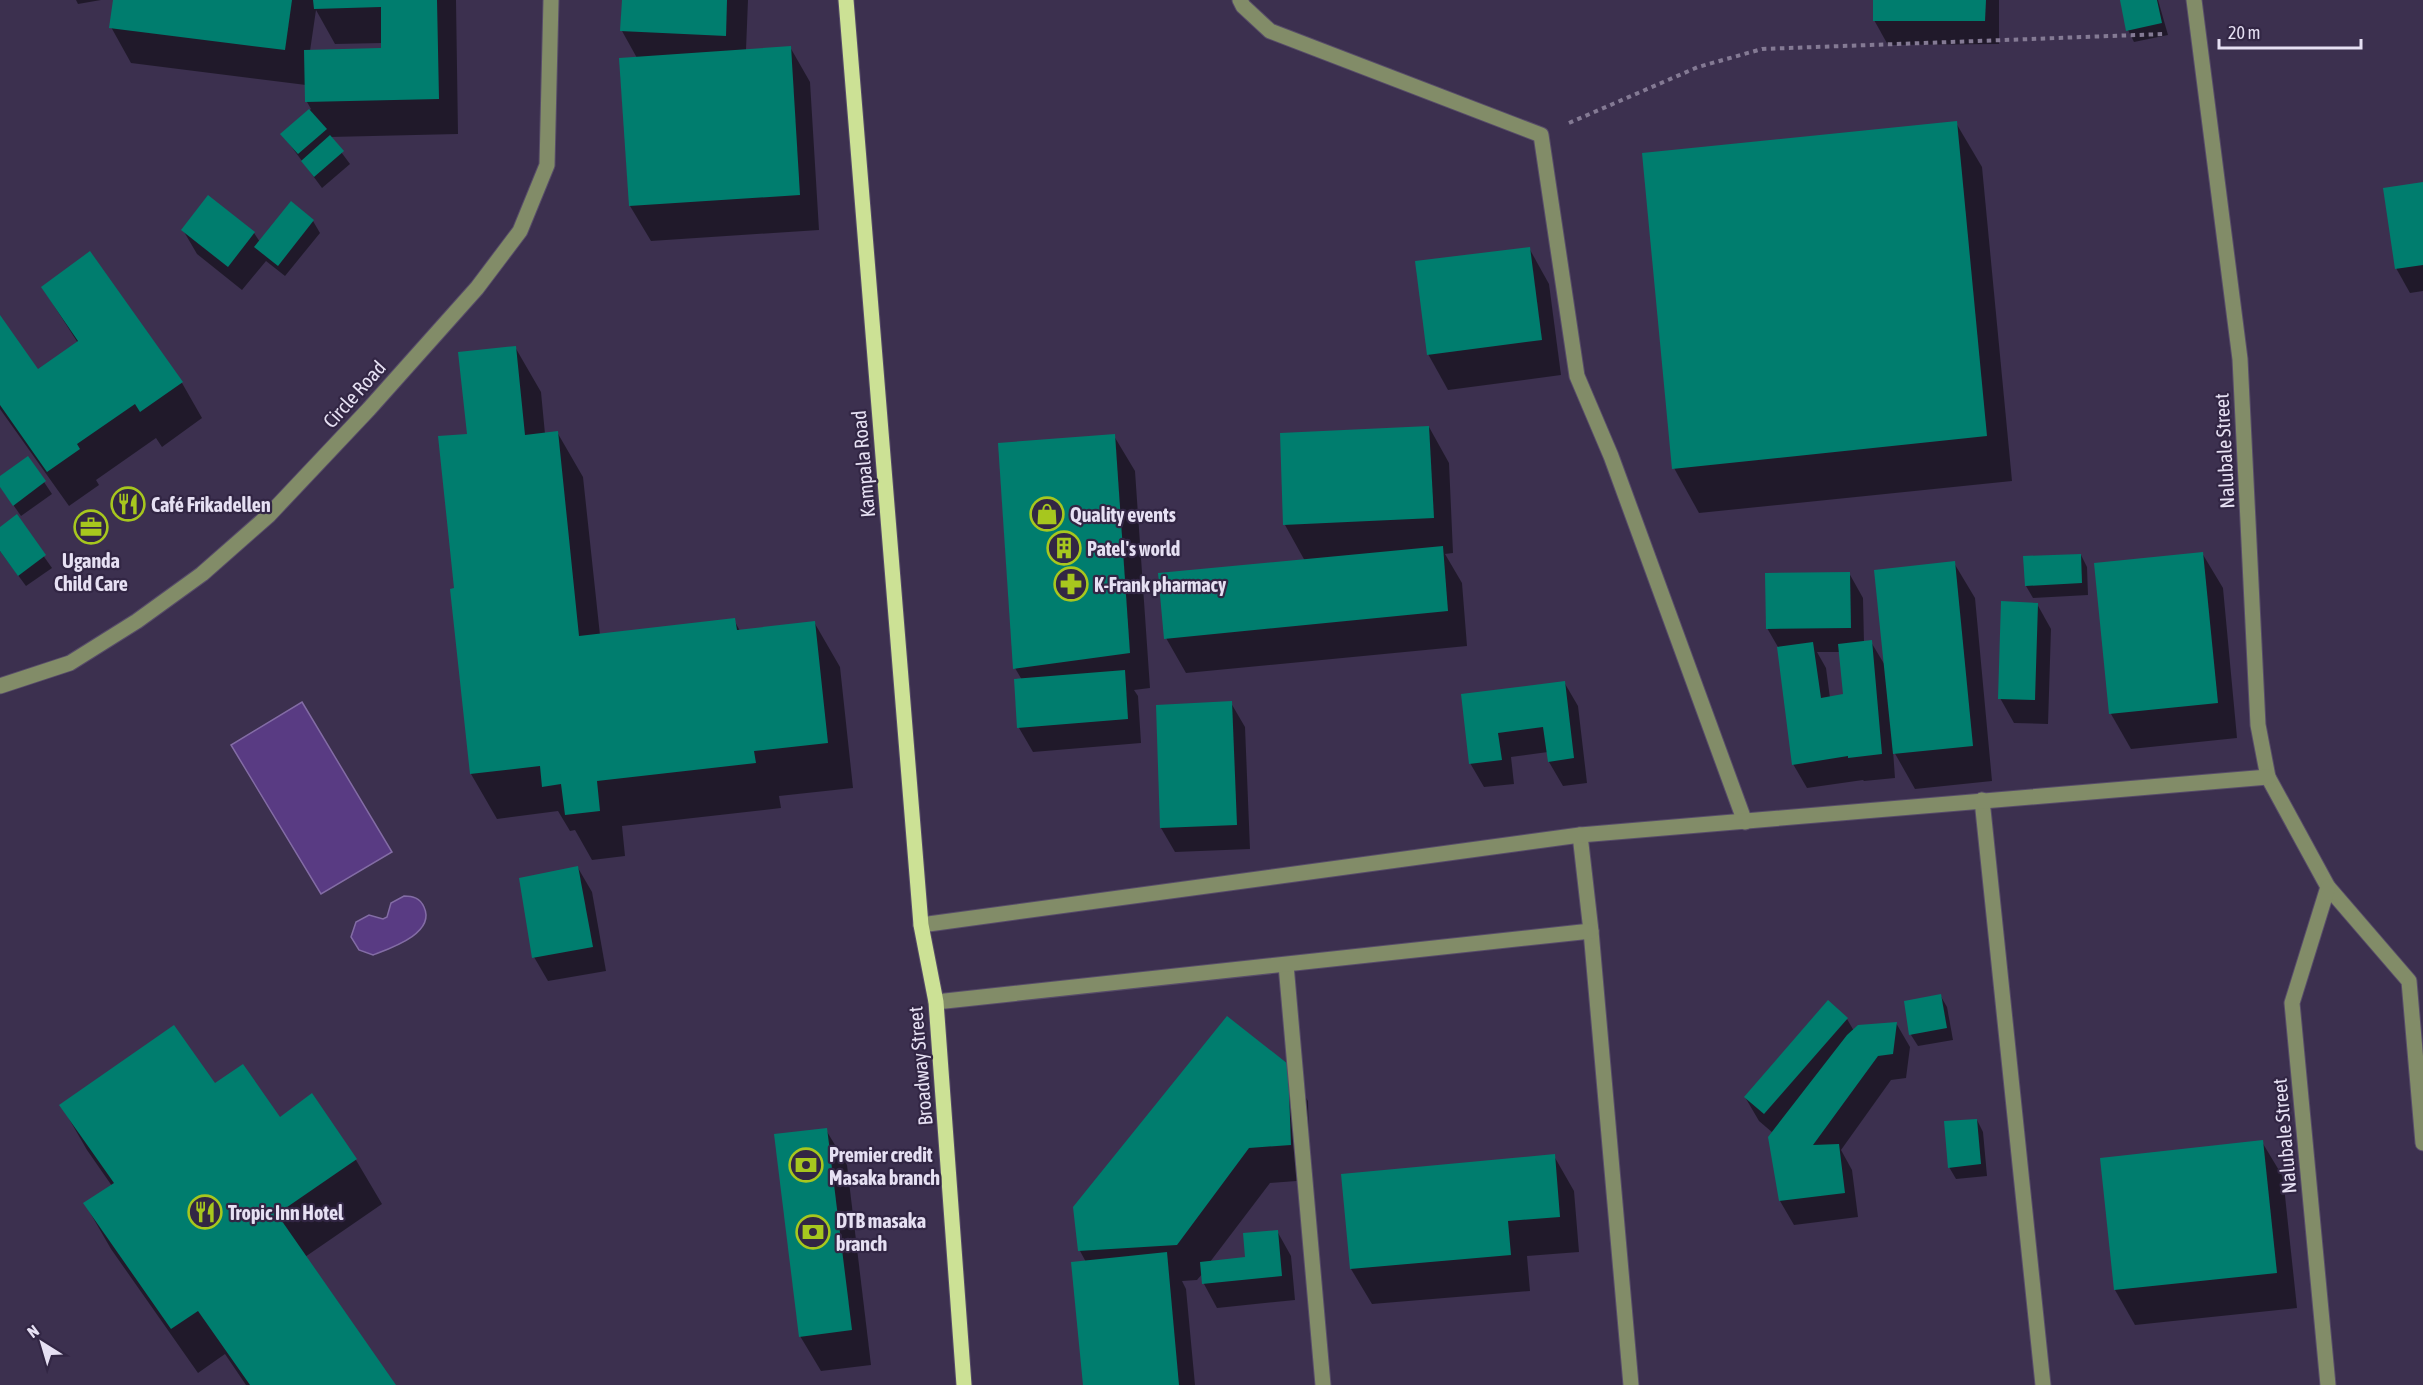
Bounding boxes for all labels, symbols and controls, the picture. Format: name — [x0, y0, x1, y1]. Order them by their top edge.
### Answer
scale bar — [2219, 12, 2362, 50]
text: 20 m — [2228, 22, 2260, 43]
street label: Circle Road — [318, 356, 390, 432]
street label: Nalubale Street — [2209, 392, 2239, 509]
street label: Kampala Road — [847, 409, 879, 519]
restaurant icon: Café Frikadellen — [110, 486, 146, 522]
place label: Café Frikadellen — [151, 493, 271, 516]
shop icon: Quality events — [1029, 496, 1065, 532]
place label: Quality events — [1070, 503, 1176, 526]
office icon: Uganda Child Care — [73, 509, 109, 545]
building icon: Patel's world — [1046, 530, 1082, 566]
place label: Patel's world — [1087, 537, 1180, 560]
place label: Uganda Child Care — [54, 549, 128, 595]
pharmacy icon: K-Frank pharmacy — [1053, 566, 1089, 602]
place label: K-Frank pharmacy — [1094, 573, 1227, 596]
street label: Broadway Street — [903, 1005, 937, 1127]
street label: Nalubale Street — [2267, 1077, 2300, 1195]
place label: Premier credit Masaka branch — [829, 1143, 940, 1189]
bank icon: Premier credit Masaka branch — [788, 1147, 824, 1183]
restaurant icon: Tropic Inn Hotel — [187, 1194, 223, 1230]
place label: Tropic Inn Hotel — [228, 1201, 344, 1224]
place label: DTB masaka branch — [836, 1209, 926, 1255]
bank icon: DTB masaka branch — [795, 1214, 831, 1250]
north arrow — [12, 1313, 72, 1373]
text: N — [24, 1321, 42, 1341]

